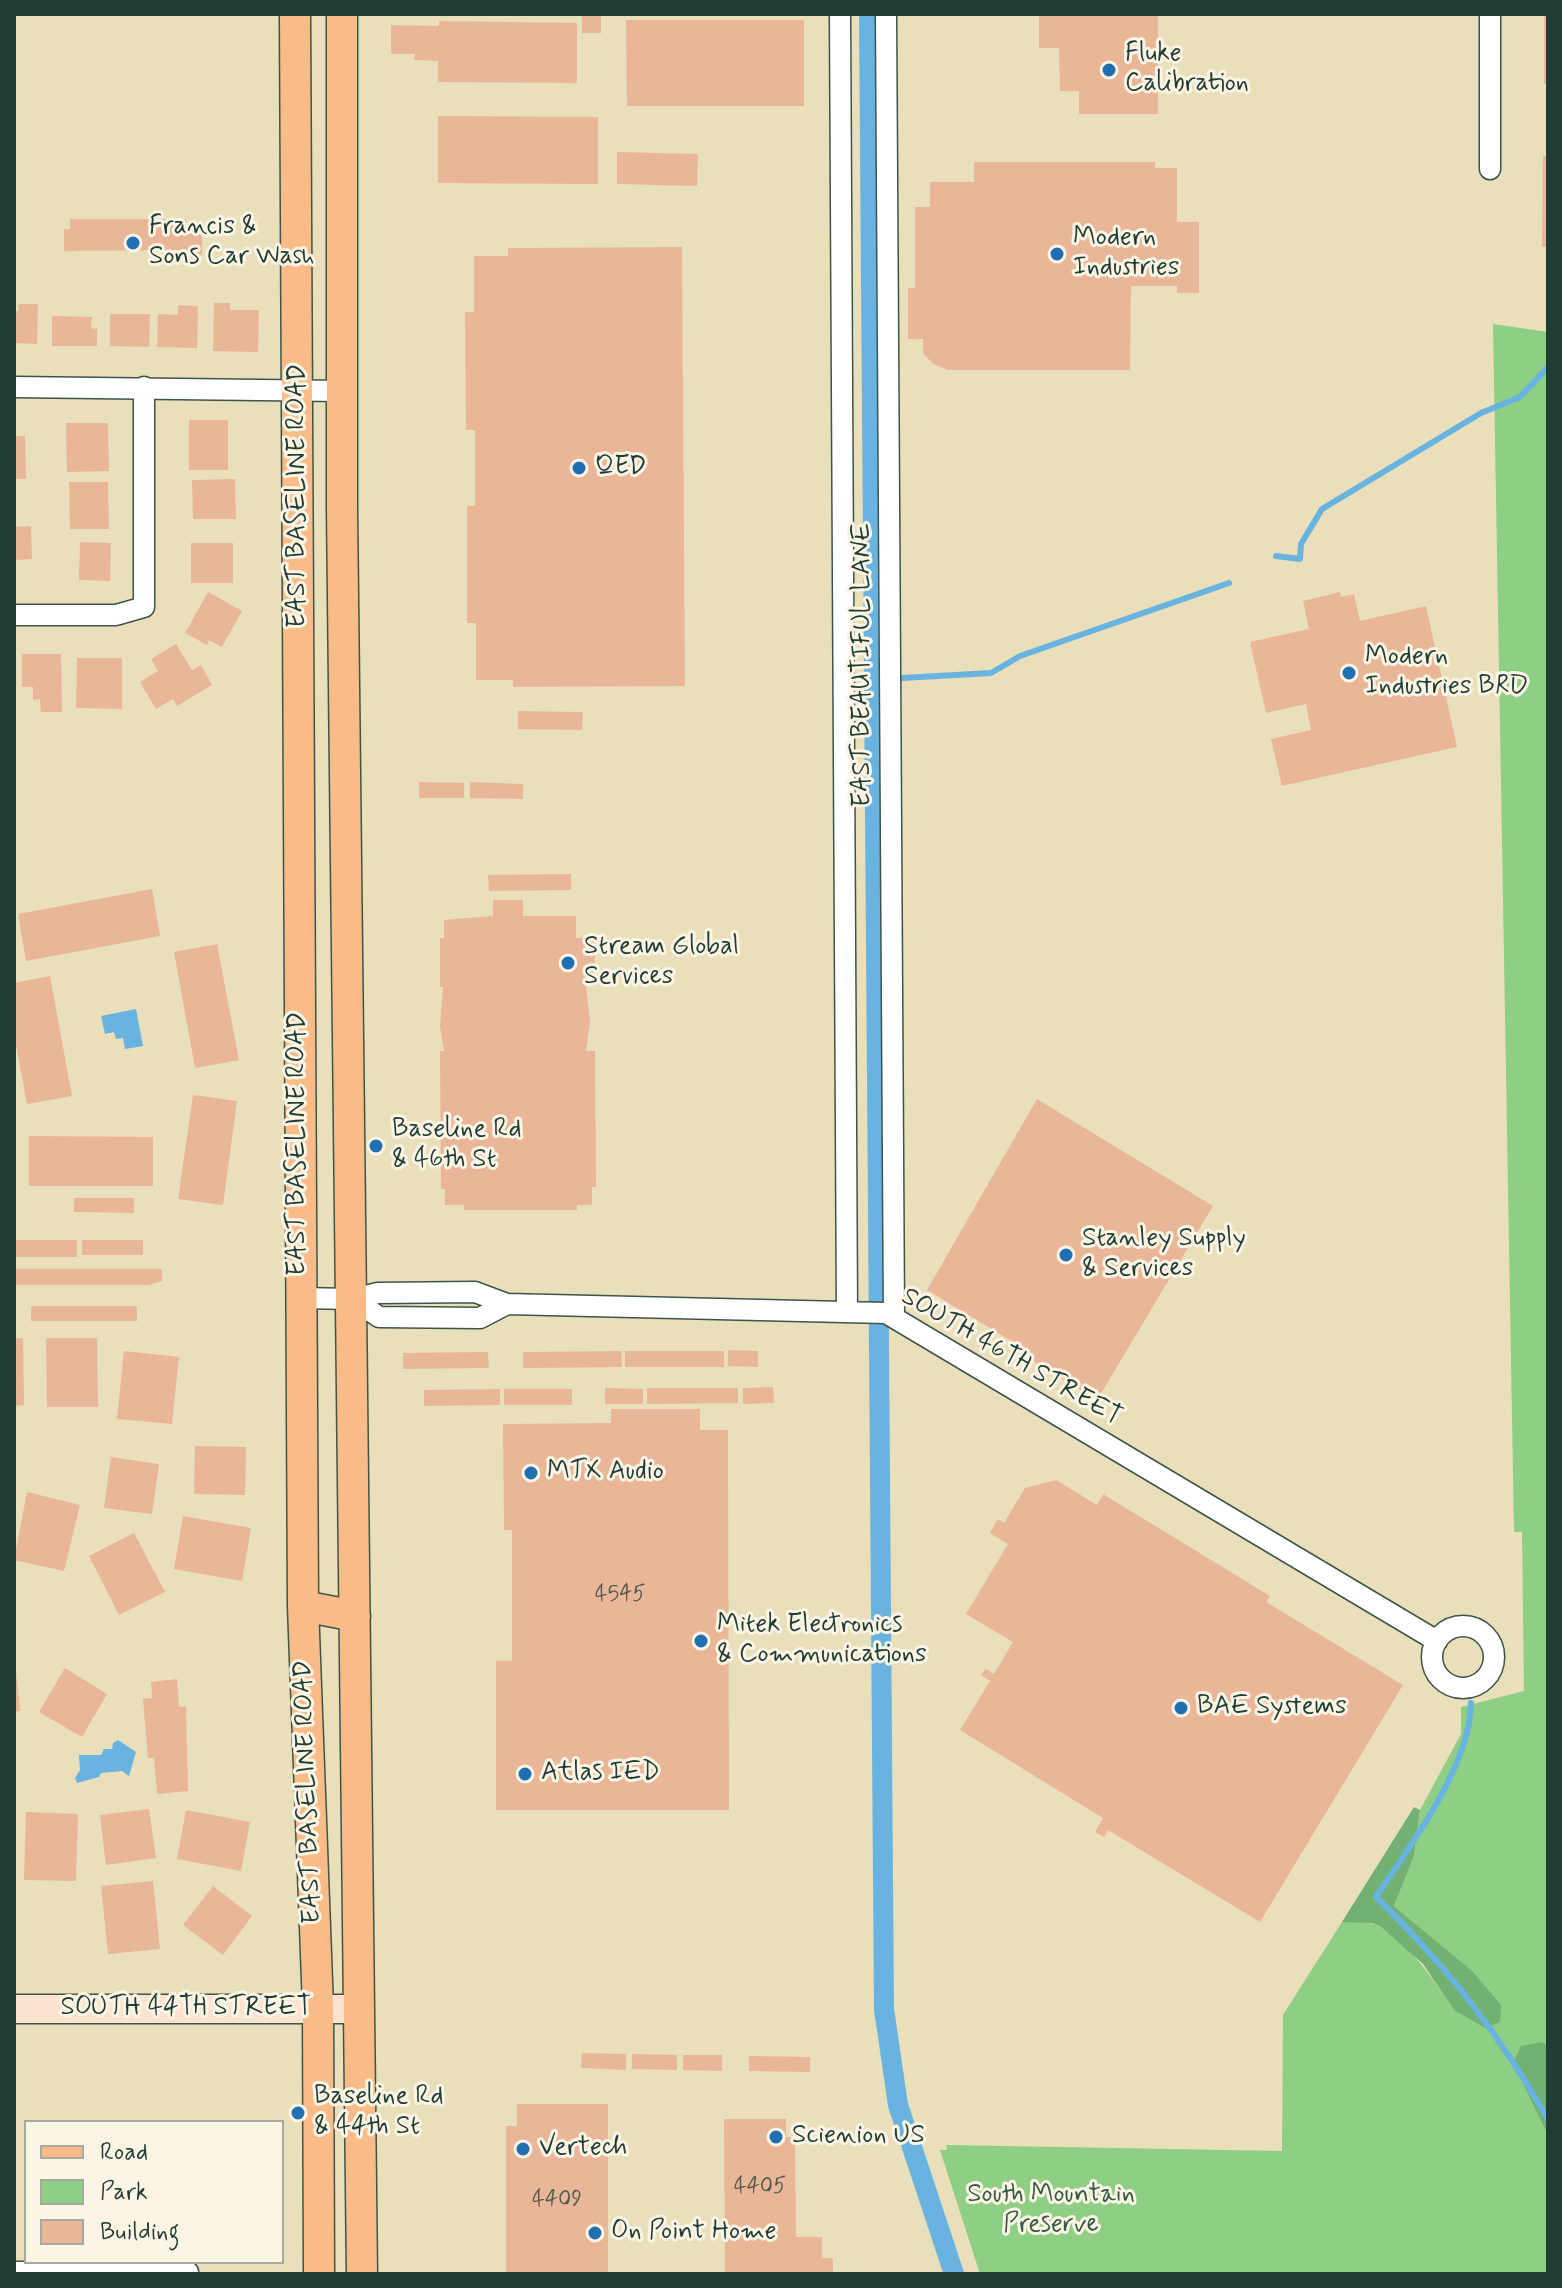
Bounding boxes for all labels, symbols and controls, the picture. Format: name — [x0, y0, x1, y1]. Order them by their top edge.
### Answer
place label: Fluke Calibration — [1125, 39, 1249, 100]
marker: Fluke Calibration — [1100, 61, 1118, 79]
place label: Francis & Sons Car Wash — [149, 212, 315, 274]
place label: Modern Industries — [1073, 223, 1179, 284]
marker: Francis & Sons Car Wash — [124, 234, 142, 252]
marker: Modern Industries — [1048, 245, 1066, 263]
street label: EAST BASELINE ROAD — [283, 364, 315, 628]
place label: QED — [595, 452, 646, 484]
marker: QED — [570, 459, 588, 477]
street label: EAST BEAUTIFUL LANE — [848, 523, 880, 807]
place label: Modern Industries BRD — [1365, 642, 1528, 704]
marker: Modern Industries BRD — [1340, 664, 1358, 682]
place label: Stream Global Services — [584, 932, 739, 994]
marker: Stream Global Services — [559, 954, 577, 972]
street label: EAST BASELINE ROAD — [283, 1012, 315, 1276]
place label: Baseline Rd & 46th St — [392, 1115, 522, 1176]
marker: Baseline Rd & 46th St — [367, 1137, 385, 1155]
place label: Stanley Supply & Services — [1082, 1224, 1246, 1286]
marker: Stanley Supply & Services — [1057, 1246, 1075, 1264]
street label: SOUTH 46TH STREET — [895, 1282, 1127, 1434]
place label: MTX Audio — [547, 1457, 664, 1489]
marker: MTX Audio — [522, 1464, 540, 1482]
house number: 4545 — [595, 1582, 645, 1608]
place label: Mitek Electronics & Communications — [717, 1610, 927, 1672]
marker: Mitek Electronics & Communications — [692, 1632, 710, 1650]
street label: EAST BASELINE ROAD — [289, 1659, 329, 1925]
place label: BAE Systems — [1197, 1692, 1347, 1724]
marker: BAE Systems — [1172, 1699, 1190, 1717]
place label: Atlas IED — [541, 1758, 660, 1790]
marker: Atlas IED — [516, 1765, 534, 1783]
street label: SOUTH 44TH STREET — [60, 1993, 312, 2025]
place label: Baseline Rd & 44th St — [314, 2082, 444, 2144]
marker: Baseline Rd & 44th St — [289, 2104, 307, 2122]
legend — [24, 2120, 284, 2264]
place label: Scienion US — [792, 2121, 925, 2153]
marker: Scienion US — [767, 2128, 785, 2146]
place label: Vertech — [539, 2133, 627, 2165]
text: Road — [100, 2137, 148, 2168]
marker: Vertech — [514, 2140, 532, 2158]
house number: 4405 — [734, 2174, 786, 2200]
text: Park — [100, 2177, 148, 2208]
park label: South Mountain Preserve — [967, 2180, 1135, 2242]
house number: 4409 — [532, 2187, 582, 2213]
text: Building — [100, 2217, 180, 2248]
place label: On Point Home — [611, 2217, 777, 2249]
marker: On Point Home — [586, 2224, 604, 2242]

